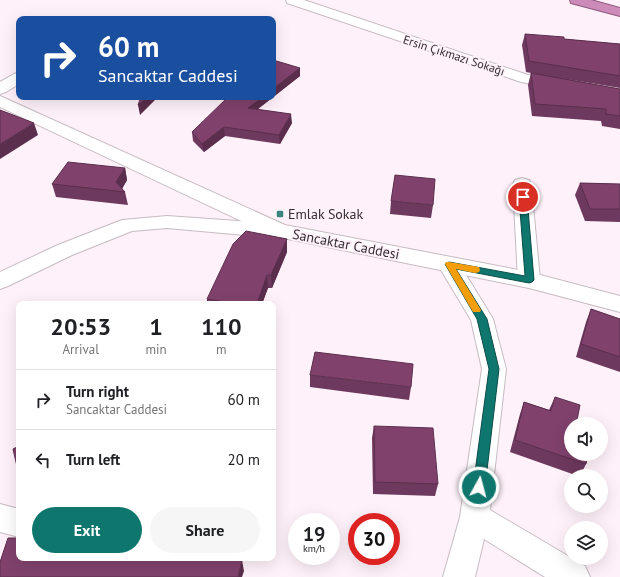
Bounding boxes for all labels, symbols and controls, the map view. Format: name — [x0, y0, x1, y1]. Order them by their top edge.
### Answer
text: 60 m — [98, 28, 159, 65]
street label: Ersin Çıkmazı Sokağı — [401, 31, 507, 79]
icon: right — [32, 32, 84, 84]
text: Sancaktar Caddesi — [98, 64, 238, 87]
pin — [506, 180, 540, 214]
icon: arrive — [512, 186, 534, 208]
place label: Emlak Sokak — [288, 205, 364, 223]
marker: Emlak Sokak — [275, 209, 285, 219]
street label: Sancaktar Caddesi — [291, 225, 401, 263]
text: 20:53 — [50, 311, 111, 342]
text: 1 — [149, 311, 163, 342]
text: 110 — [201, 311, 242, 342]
text: Arrival — [63, 341, 99, 358]
text: min — [145, 341, 167, 358]
text: m — [216, 341, 227, 358]
text: Turn right — [66, 382, 129, 401]
icon: right — [32, 389, 54, 411]
text: 60 m — [227, 390, 260, 409]
text: Sancaktar Caddesi — [66, 401, 167, 418]
map controls — [564, 417, 608, 565]
button: sound — [564, 417, 608, 461]
icon: left — [32, 449, 54, 471]
text: Turn left — [66, 450, 120, 469]
text: 20 m — [227, 450, 260, 469]
position arrow — [458, 466, 500, 508]
button: search — [564, 469, 608, 513]
button: Exit — [32, 507, 142, 553]
button: Share — [150, 507, 260, 553]
speed limit sign: 30 — [348, 513, 400, 565]
text: 19 — [303, 521, 325, 547]
button: layers — [564, 521, 608, 565]
text: km/h — [303, 542, 325, 555]

